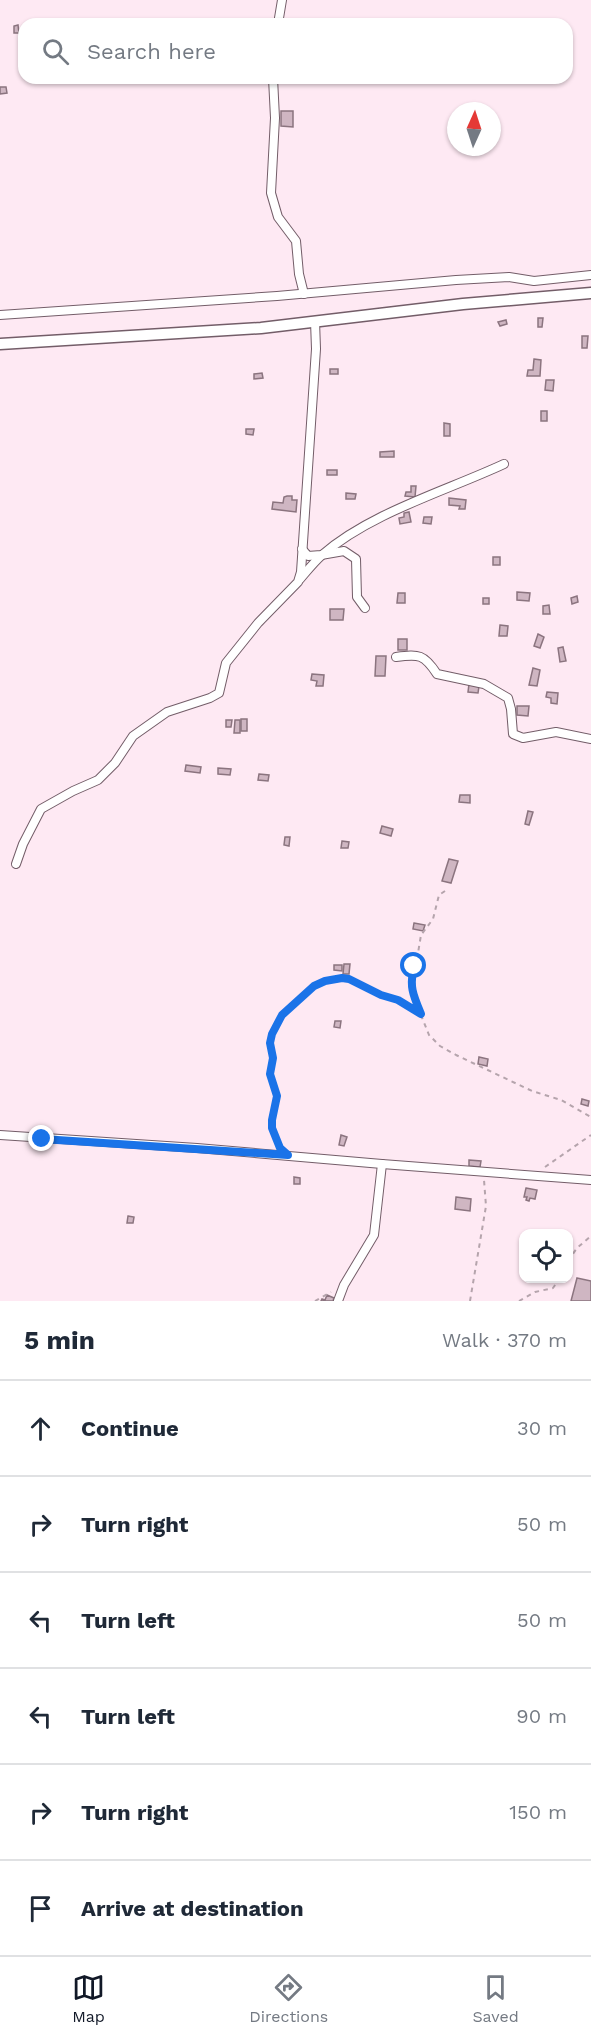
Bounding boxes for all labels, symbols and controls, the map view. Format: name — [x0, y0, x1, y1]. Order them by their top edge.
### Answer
search box — [18, 18, 573, 84]
icon: search — [39, 35, 72, 68]
text: Search here — [87, 39, 216, 64]
north arrow — [447, 102, 501, 156]
route start — [400, 952, 426, 978]
route end — [28, 1125, 54, 1151]
map controls — [519, 1229, 573, 1283]
button: locate — [519, 1229, 573, 1283]
text: 5 min — [24, 1325, 95, 1355]
text: Walk · 370 m — [442, 1328, 567, 1352]
icon: ahead — [24, 1412, 57, 1445]
text: Continue — [81, 1416, 179, 1441]
text: 30 m — [517, 1416, 567, 1440]
icon: right — [24, 1508, 57, 1541]
text: Turn right — [81, 1512, 188, 1537]
text: 50 m — [517, 1512, 567, 1536]
icon: left — [24, 1604, 57, 1637]
text: Turn left — [81, 1608, 175, 1633]
text: 50 m — [517, 1608, 567, 1632]
icon: left — [24, 1700, 57, 1733]
text: Turn left — [81, 1704, 175, 1729]
text: 90 m — [516, 1704, 567, 1728]
icon: right — [24, 1796, 57, 1829]
text: Turn right — [81, 1800, 188, 1825]
text: 150 m — [509, 1800, 567, 1824]
icon: arrive — [24, 1892, 57, 1925]
text: Arrive at destination — [81, 1896, 304, 1921]
tab: Map — [72, 1971, 105, 2026]
tab: Directions — [249, 1971, 328, 2026]
tab: Saved — [472, 1971, 519, 2026]

